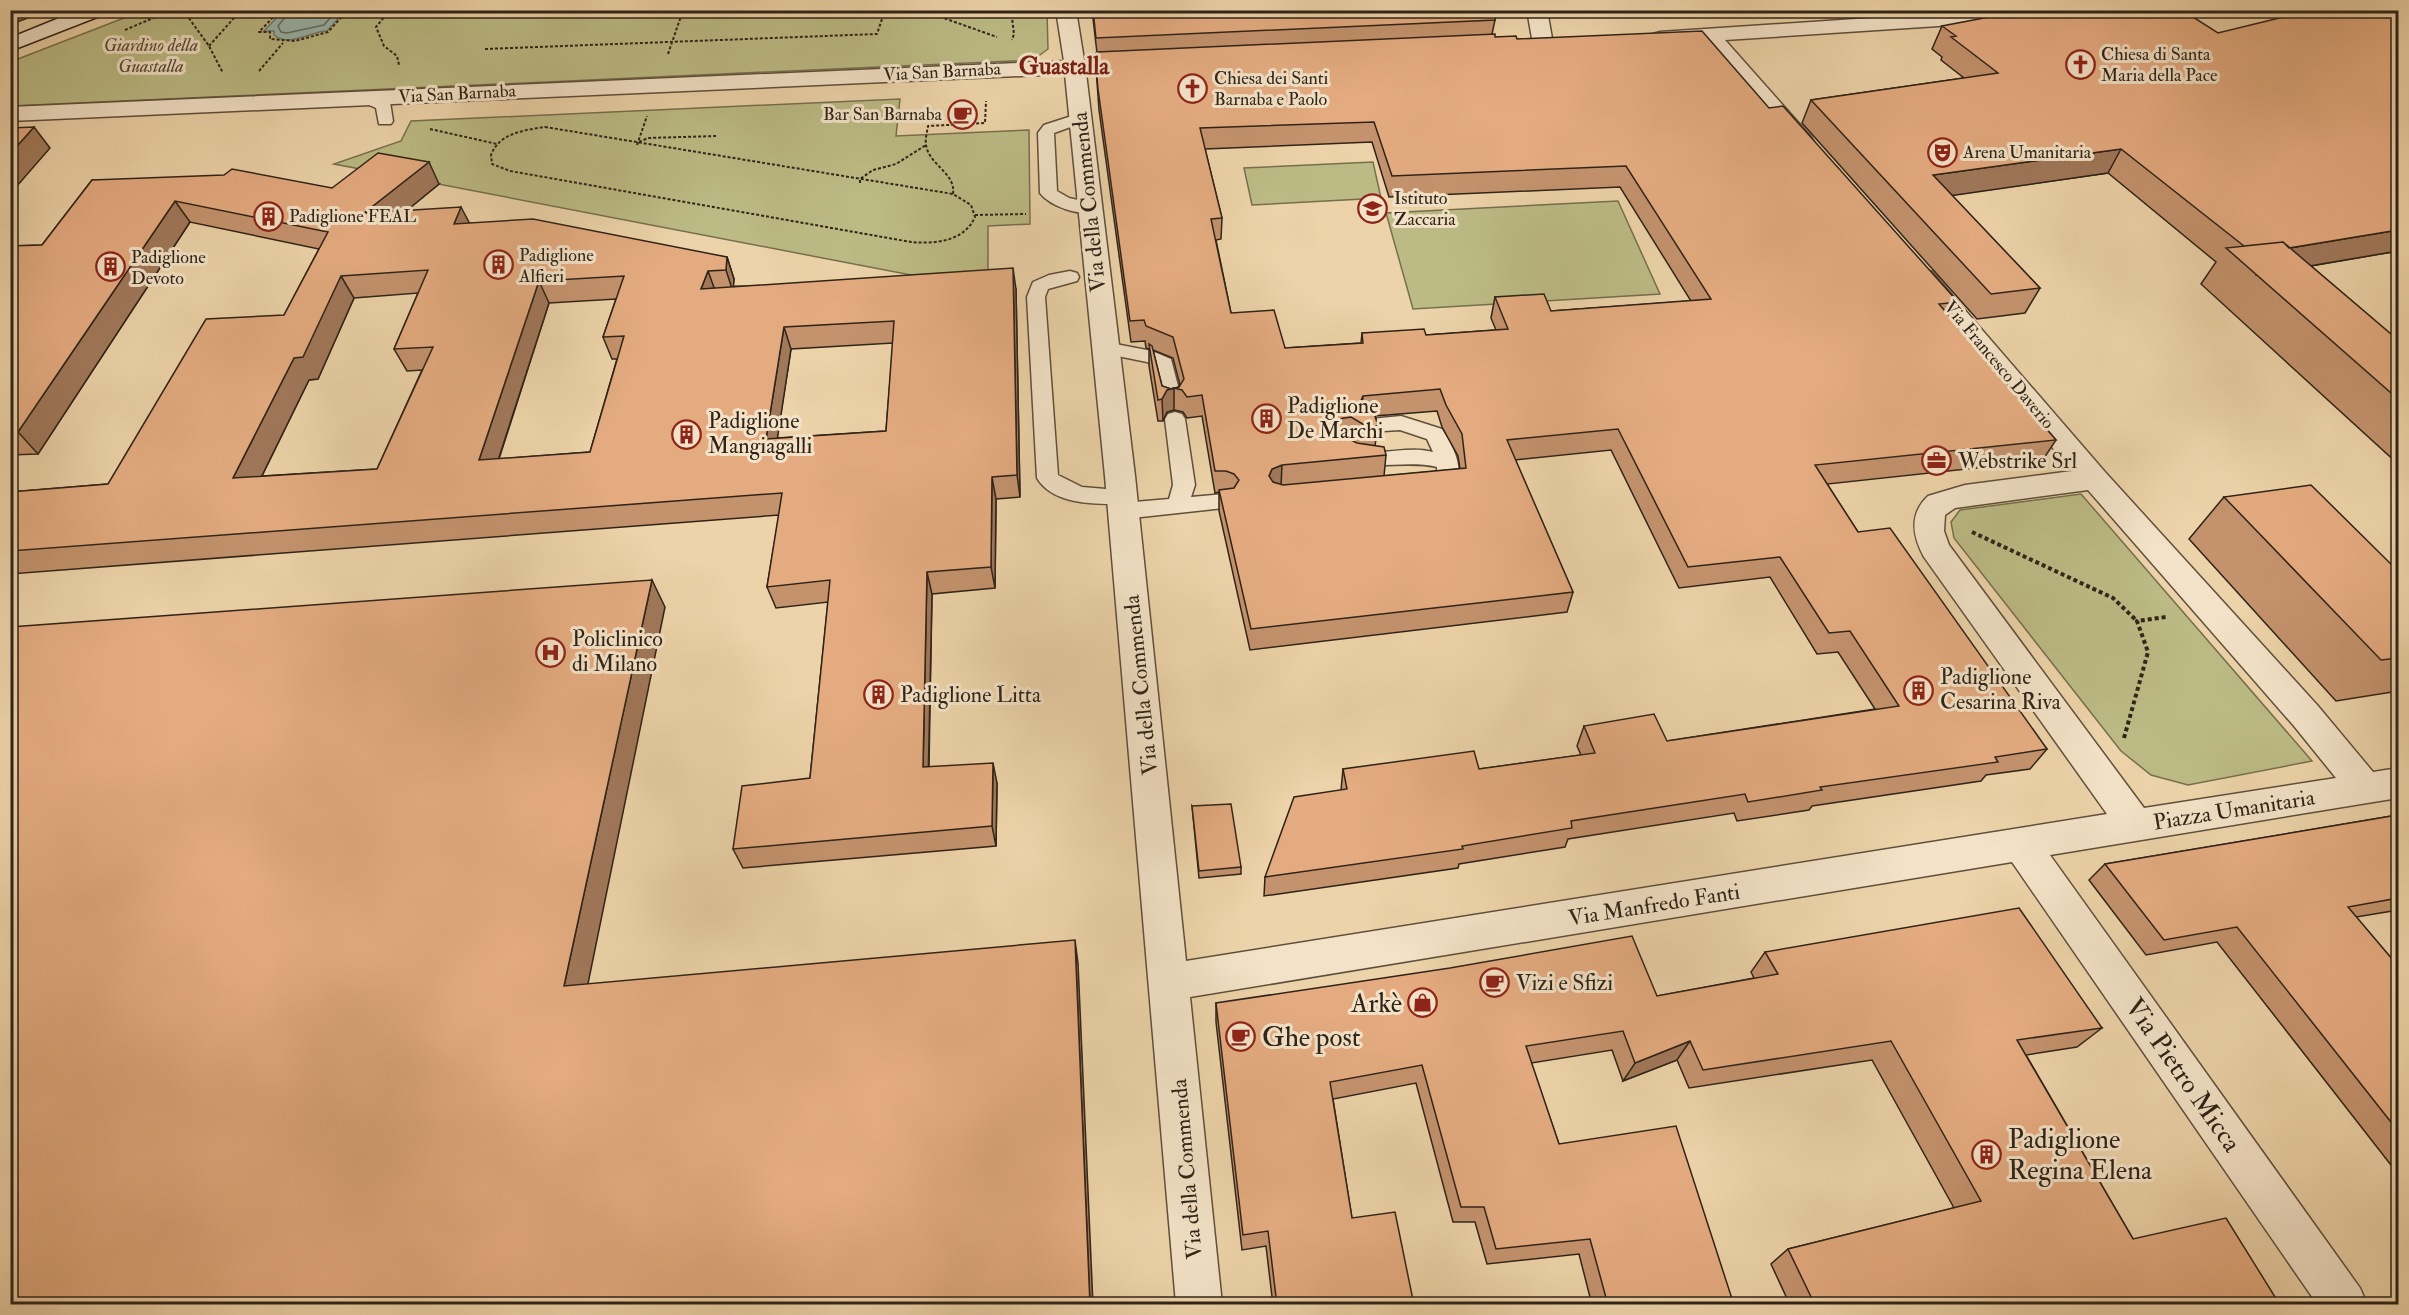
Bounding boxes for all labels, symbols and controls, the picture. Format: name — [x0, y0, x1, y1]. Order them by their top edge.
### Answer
park label: Giardino della Guastalla — [104, 34, 198, 78]
place label: Chiesa di Santa Maria della Pace — [2101, 43, 2218, 87]
church icon: Chiesa di Santa Maria della Pace — [2064, 48, 2096, 80]
district label: Guastalla — [1019, 51, 1110, 82]
street label: Via San Barnaba — [883, 57, 1002, 87]
place label: Chiesa dei Santi Barnaba e Paolo — [1214, 67, 1329, 111]
church icon: Chiesa dei Santi Barnaba e Paolo — [1177, 72, 1209, 104]
street label: Via San Barnaba — [398, 79, 517, 109]
cafe icon: Bar San Barnaba — [947, 98, 979, 130]
place label: Bar San Barnaba — [823, 103, 943, 126]
street label: Via della Commenda — [1066, 110, 1112, 294]
theatre icon: Arena Umanitaria — [1926, 136, 1958, 168]
place label: Arena Umanitaria — [1962, 141, 2092, 164]
place label: Istituto Zaccaria — [1394, 187, 1456, 231]
school or university icon: Istituto Zaccaria — [1357, 192, 1389, 224]
building icon: Padiglione FEAL — [252, 200, 284, 232]
place label: Padiglione FEAL — [289, 205, 416, 228]
place label: Padiglione Alfieri — [518, 244, 594, 288]
place label: Padiglione Devoto — [131, 246, 206, 290]
building icon: Padiglione Alfieri — [482, 249, 514, 281]
building icon: Padiglione Devoto — [94, 251, 126, 283]
street label: Via Francesco Daverio — [1939, 296, 2060, 434]
place label: Padiglione De Marchi — [1287, 392, 1383, 445]
building icon: Padiglione De Marchi — [1250, 403, 1282, 435]
place label: Padiglione Mangiagalli — [708, 407, 812, 460]
building icon: Padiglione Mangiagalli — [671, 418, 703, 450]
office icon: Webstrike Srl — [1921, 445, 1953, 477]
place label: Webstrike Srl — [1957, 447, 2077, 475]
street label: Via della Commenda — [1118, 593, 1164, 777]
place label: Policlinico di Milano — [572, 625, 663, 678]
hospital icon: Policlinico di Milano — [535, 636, 567, 668]
place label: Padiglione Cesarina Riva — [1940, 663, 2062, 716]
building icon: Padiglione Cesarina Riva — [1903, 674, 1935, 706]
building icon: Padiglione Litta — [863, 679, 895, 711]
place label: Padiglione Litta — [900, 681, 1042, 709]
street label: Piazza Umanitaria — [2151, 783, 2318, 837]
street label: Via Manfredo Fanti — [1566, 878, 1742, 932]
cafe icon: Vizi e Sfizi — [1479, 967, 1511, 999]
place label: Vizi e Sfizi — [1516, 969, 1613, 997]
place label: Arkè — [1350, 987, 1402, 1020]
shop icon: Arkè — [1407, 987, 1439, 1019]
street label: Via Pietro Micca — [2118, 992, 2249, 1159]
cafe icon: Ghe post — [1225, 1021, 1257, 1053]
place label: Ghe post — [1262, 1021, 1361, 1055]
street label: Via della Commenda — [1165, 1077, 1209, 1260]
place label: Padiglione Regina Elena — [2008, 1123, 2153, 1187]
building icon: Padiglione Regina Elena — [1971, 1139, 2003, 1171]

